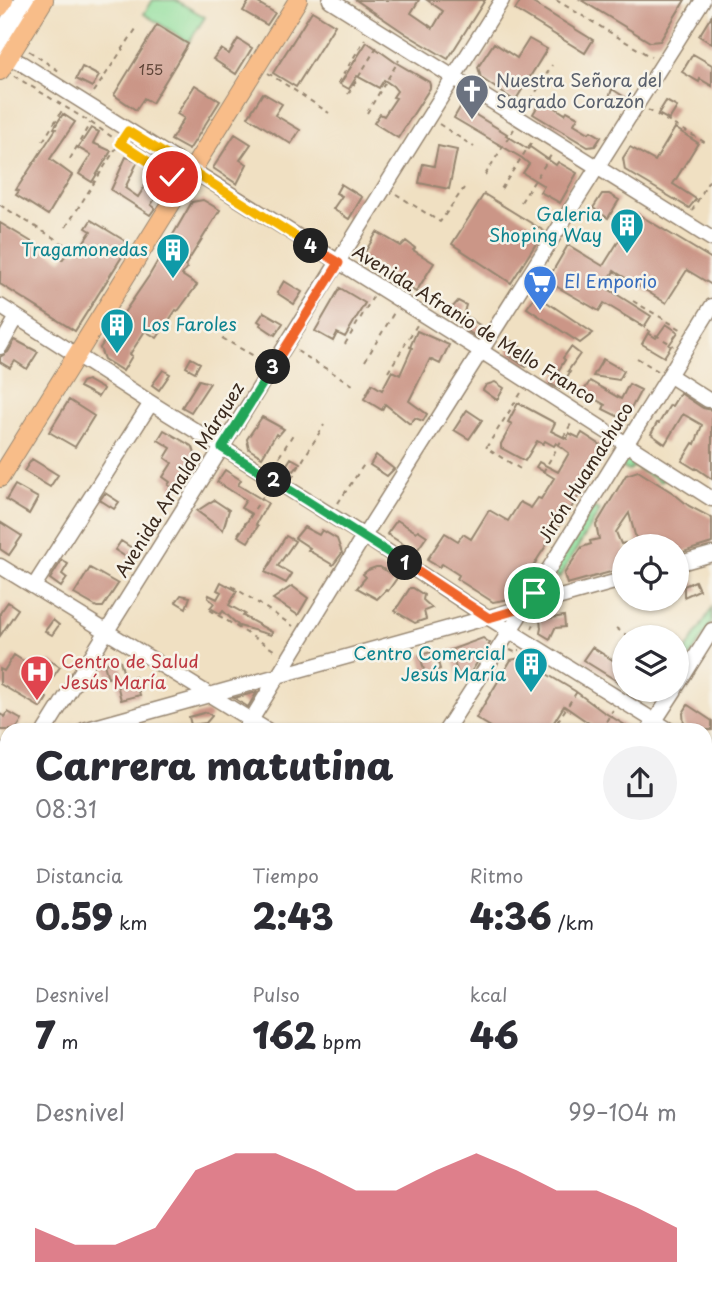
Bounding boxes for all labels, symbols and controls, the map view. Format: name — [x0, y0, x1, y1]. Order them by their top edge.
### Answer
house number: 155 — [139, 59, 163, 80]
place label: Nuestra Señora del Sagrado Corazón — [496, 66, 662, 114]
church icon: Nuestra Señora del Sagrado Corazón — [453, 72, 491, 121]
pin — [142, 147, 202, 207]
icon: check — [153, 158, 191, 196]
place label: Galeria Shoping Way — [489, 200, 603, 248]
building icon: Galeria Shoping Way — [608, 206, 646, 255]
pin: 4 — [294, 229, 328, 264]
building icon: Tragamonedas — [154, 231, 192, 280]
text: 4 — [304, 231, 317, 259]
place label: Tragamonedas — [21, 235, 148, 262]
street label: Avenida Afranio de Mello Franco — [348, 237, 602, 410]
supermarket icon: El Emporio — [521, 263, 559, 312]
place label: El Emporio — [564, 267, 657, 294]
building icon: Los Faroles — [98, 306, 136, 355]
place label: Los Faroles — [142, 310, 237, 337]
pin: 3 — [256, 350, 290, 384]
text: 3 — [266, 352, 279, 380]
street label: Avenida Arnaldo Márquez — [108, 376, 250, 582]
street label: Jirón Huamachuco — [530, 396, 639, 548]
pin: 2 — [256, 462, 292, 498]
text: 2 — [267, 465, 280, 493]
map controls — [612, 534, 689, 702]
button: locate — [612, 534, 689, 611]
pin: 1 — [388, 546, 422, 580]
text: 1 — [400, 548, 409, 576]
pin — [504, 563, 564, 623]
icon: arrive — [515, 574, 553, 612]
button: layers — [612, 625, 689, 702]
place label: Centro Comercial Jesús María — [353, 639, 507, 687]
building icon: Centro Comercial Jesús María — [512, 645, 550, 694]
place label: Centro de Salud Jesús María — [61, 647, 199, 695]
hospital icon: Centro de Salud Jesús María — [18, 653, 56, 702]
text: Carrera matutina — [35, 736, 394, 793]
button: share — [603, 746, 677, 820]
text: 08:31 — [35, 791, 97, 826]
text: Distancia — [35, 861, 123, 889]
text: Tiempo — [252, 861, 319, 889]
text: Ritmo — [470, 861, 523, 889]
text: 0.59 — [35, 889, 113, 942]
text: 2:43 — [252, 889, 334, 942]
text: 4:36 — [470, 889, 552, 942]
text: km — [113, 908, 148, 936]
text: /km — [552, 908, 594, 936]
text: Desnivel — [35, 980, 109, 1008]
text: Pulso — [252, 980, 300, 1008]
text: kcal — [470, 980, 508, 1008]
text: 7 — [35, 1008, 55, 1061]
text: 162 — [252, 1008, 316, 1061]
text: 46 — [470, 1008, 519, 1061]
text: m — [55, 1027, 79, 1055]
text: bpm — [316, 1027, 362, 1055]
text: Desnivel — [35, 1094, 125, 1129]
text: 99–104 m — [568, 1094, 677, 1129]

